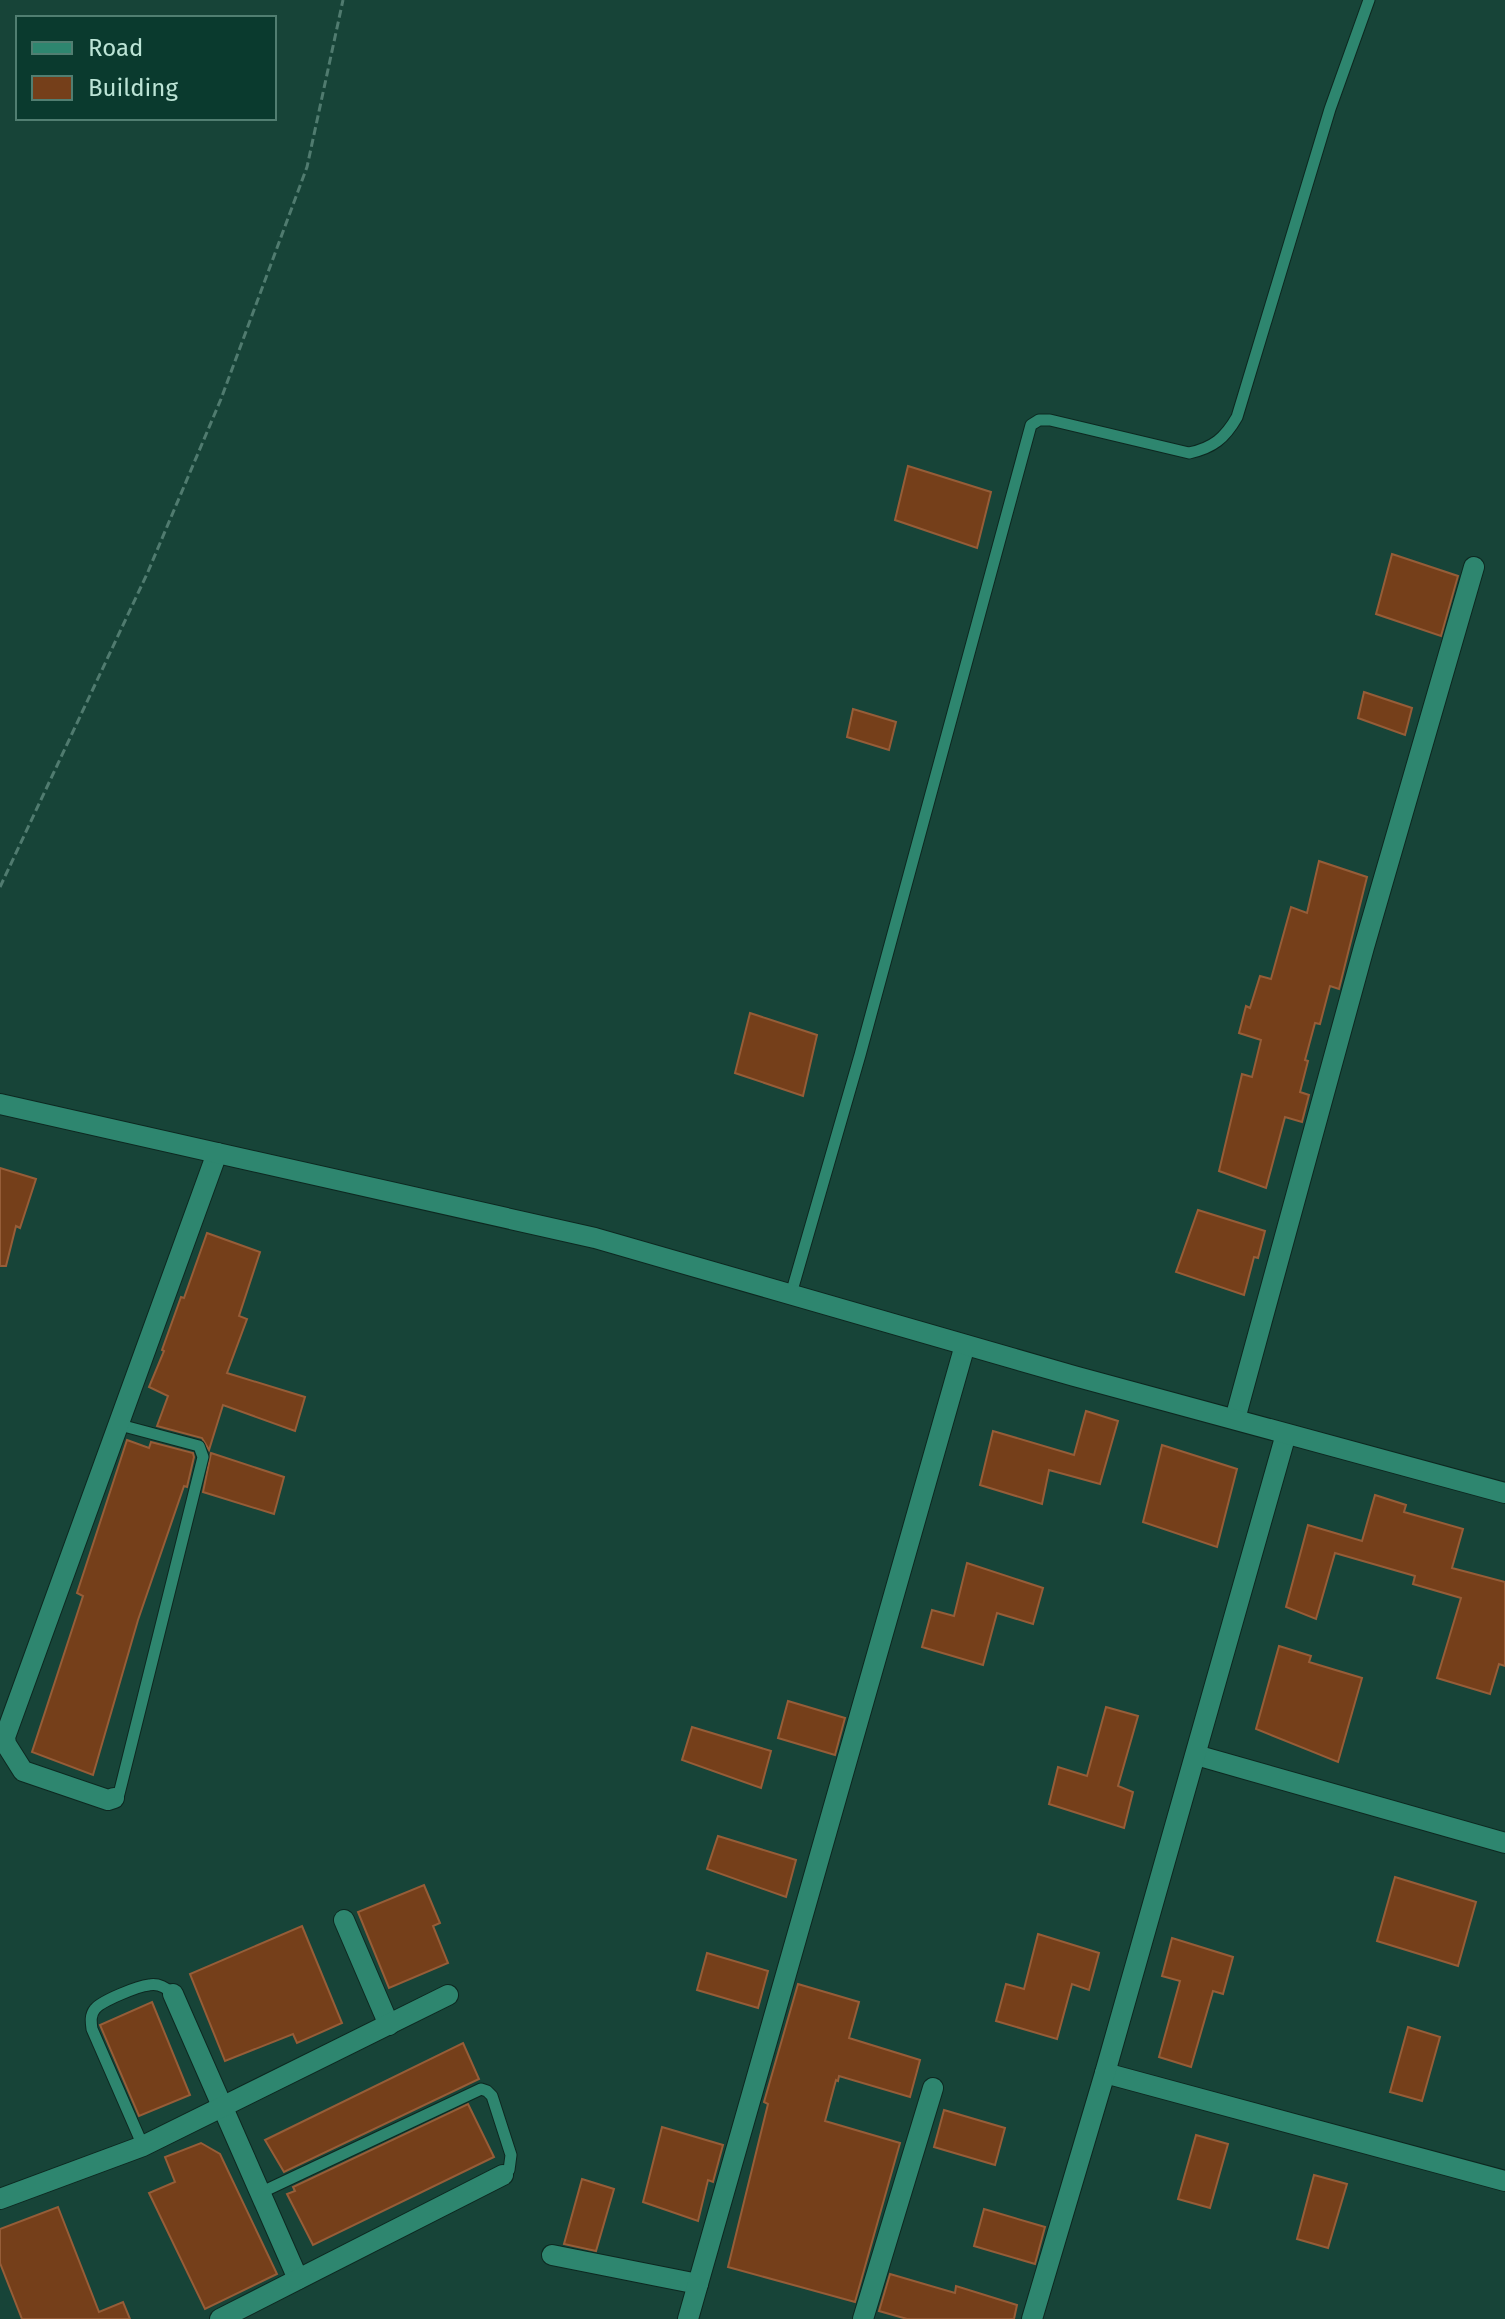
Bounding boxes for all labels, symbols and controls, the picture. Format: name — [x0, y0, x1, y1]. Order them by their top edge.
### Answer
legend — [16, 16, 276, 120]
text: Road — [88, 34, 143, 62]
text: Building — [88, 74, 178, 102]

